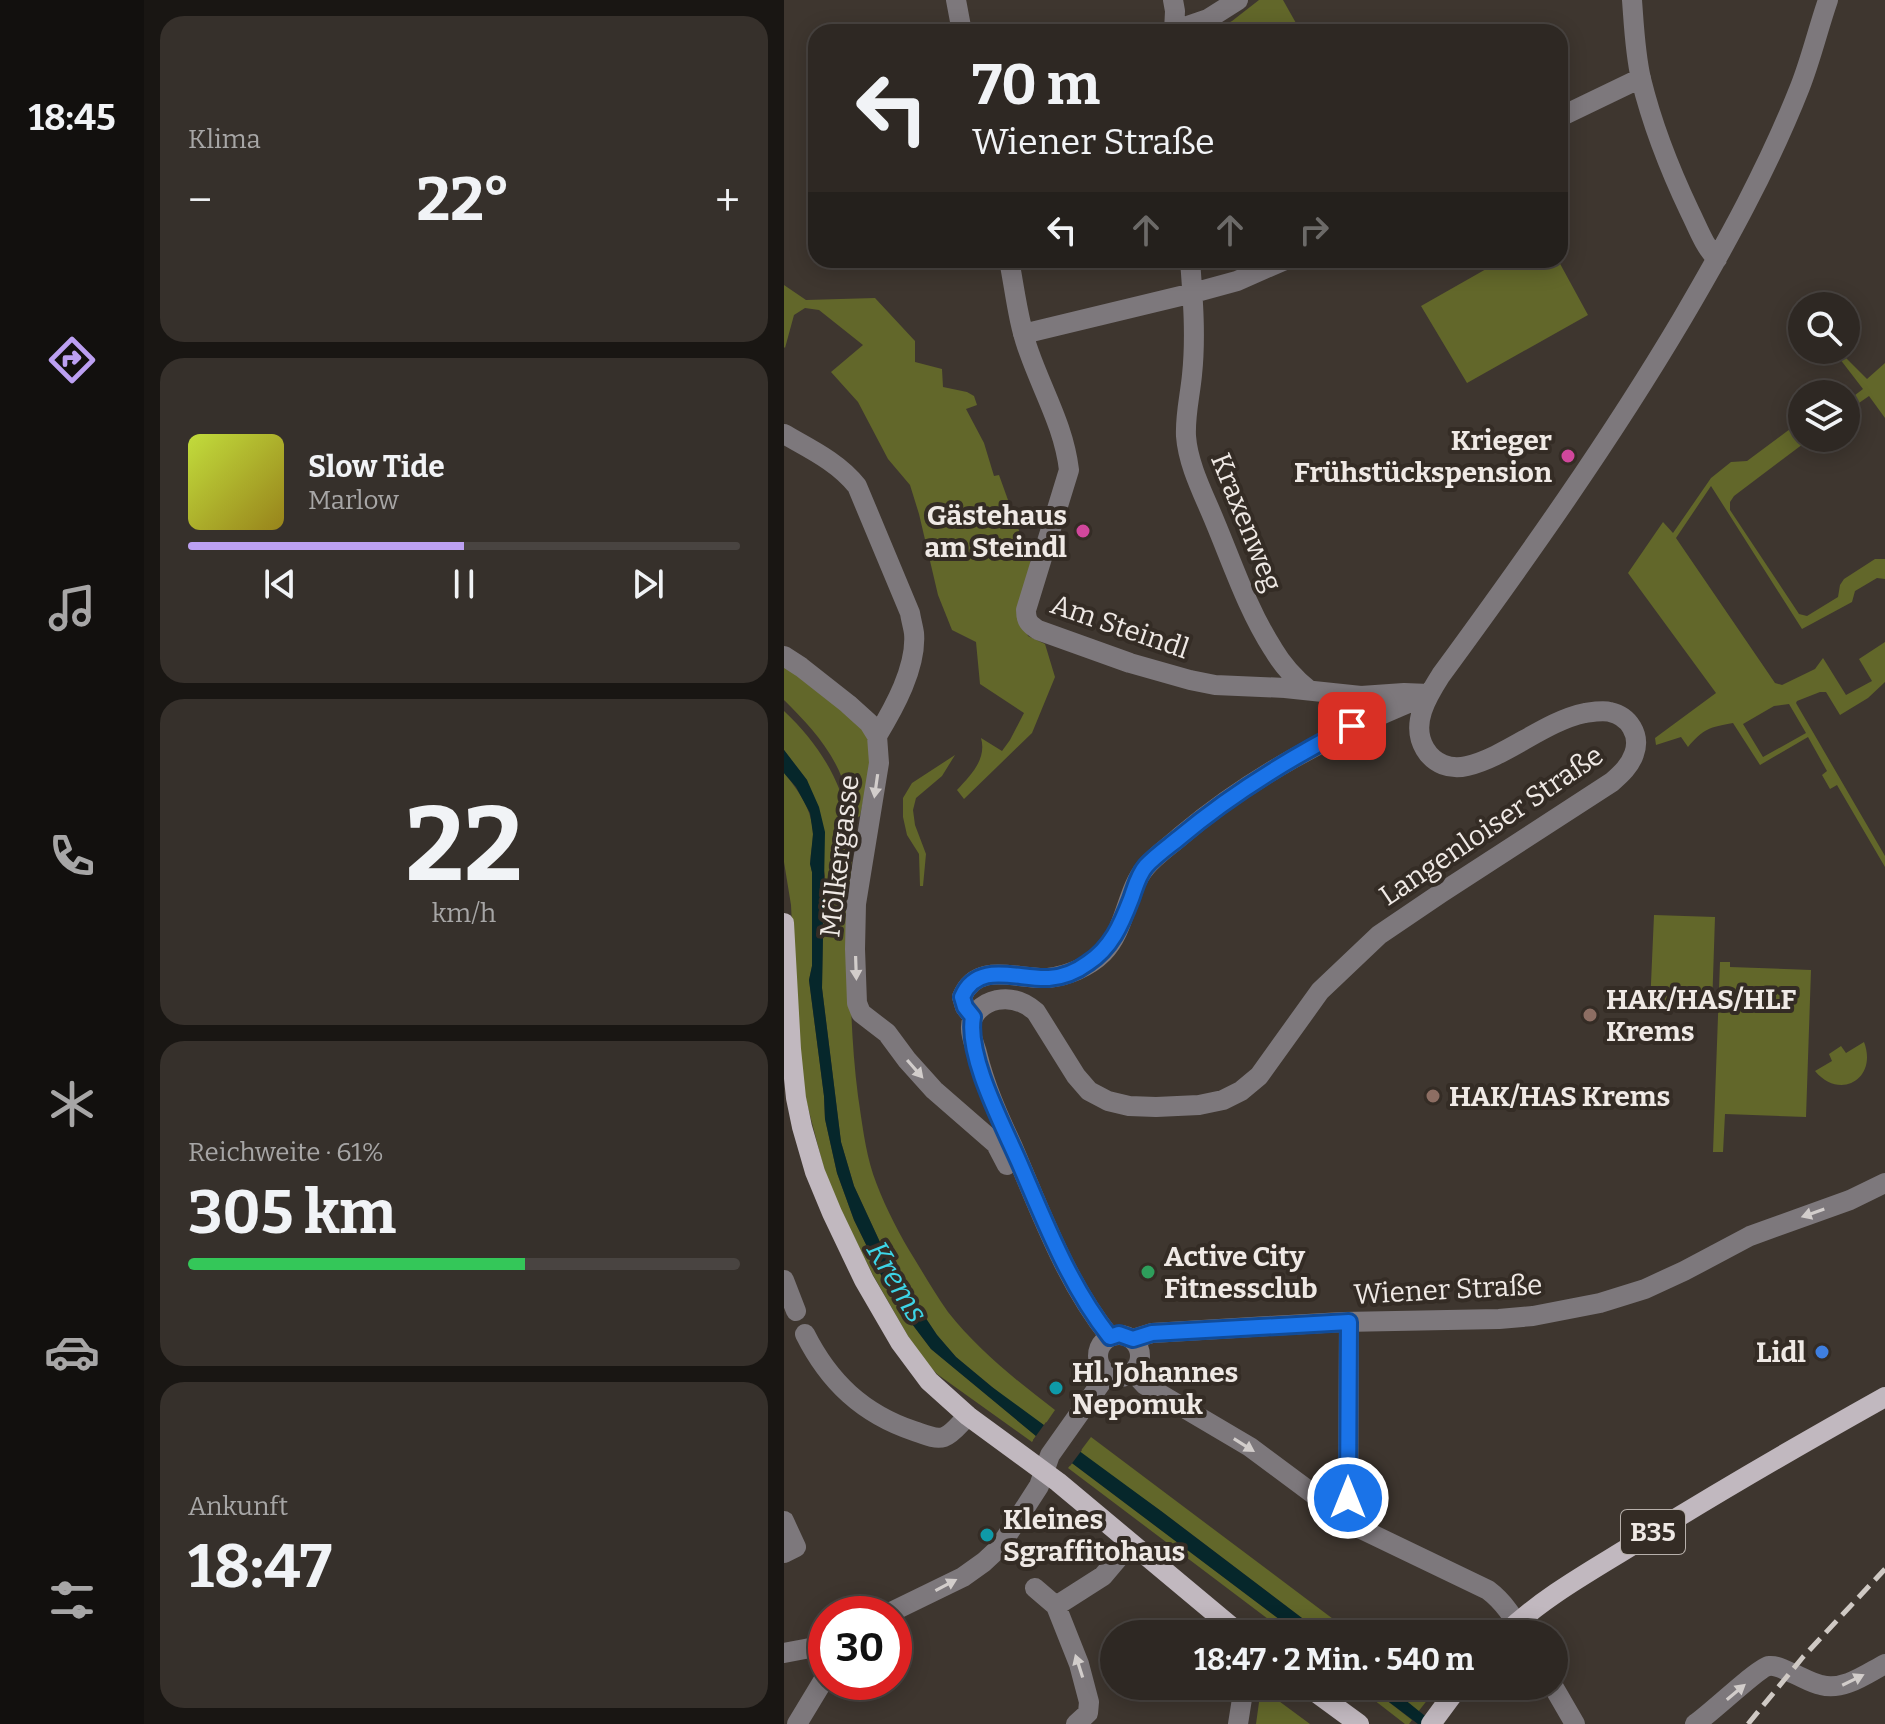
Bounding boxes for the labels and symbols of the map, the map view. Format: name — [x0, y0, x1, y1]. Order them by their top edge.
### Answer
place label: Krieger Frühstückspension — [1294, 424, 1552, 489]
marker: Krieger Frühstückspension — [1559, 447, 1577, 465]
street label: Kraxenweg — [1204, 448, 1289, 596]
place label: Gästehaus am Steindl — [924, 499, 1067, 564]
marker: Gästehaus am Steindl — [1074, 522, 1092, 540]
street label: Am Steindl — [1046, 587, 1193, 665]
pin — [1318, 692, 1386, 760]
street label: Langenloiser Straße — [1373, 738, 1609, 912]
street label: Mölkergasse — [813, 773, 866, 939]
one-way arrow — [869, 774, 882, 799]
one-way arrow — [849, 956, 862, 981]
place label: HAK/HAS/HLF Krems — [1606, 983, 1797, 1048]
marker: HAK/HAS/HLF Krems — [1581, 1006, 1599, 1024]
one-way arrow — [906, 1059, 924, 1078]
place label: HAK/HAS Krems — [1449, 1080, 1670, 1113]
marker: HAK/HAS Krems — [1424, 1087, 1442, 1105]
one-way arrow — [1801, 1207, 1825, 1219]
water label: Krems — [859, 1235, 935, 1329]
place label: Active City Fitnessclub — [1164, 1240, 1318, 1305]
marker: Active City Fitnessclub — [1139, 1263, 1157, 1281]
street label: Wiener Straße — [1353, 1268, 1543, 1311]
place label: Lidl — [1756, 1336, 1806, 1369]
marker: Lidl — [1813, 1343, 1831, 1361]
place label: Hl. Johannes Nepomuk — [1072, 1356, 1238, 1421]
marker: Hl. Johannes Nepomuk — [1047, 1379, 1065, 1397]
one-way arrow — [1233, 1437, 1255, 1451]
position arrow — [1306, 1456, 1390, 1540]
place label: Kleines Sgraffitohaus — [1003, 1503, 1185, 1568]
road number: B35 — [1621, 1510, 1685, 1554]
marker: Kleines Sgraffitohaus — [978, 1526, 996, 1544]
one-way arrow — [935, 1579, 957, 1593]
speed limit sign: 30 — [808, 1596, 912, 1700]
one-way arrow — [1072, 1654, 1084, 1678]
one-way arrow — [1842, 1673, 1865, 1687]
one-way arrow — [1725, 1684, 1745, 1701]

